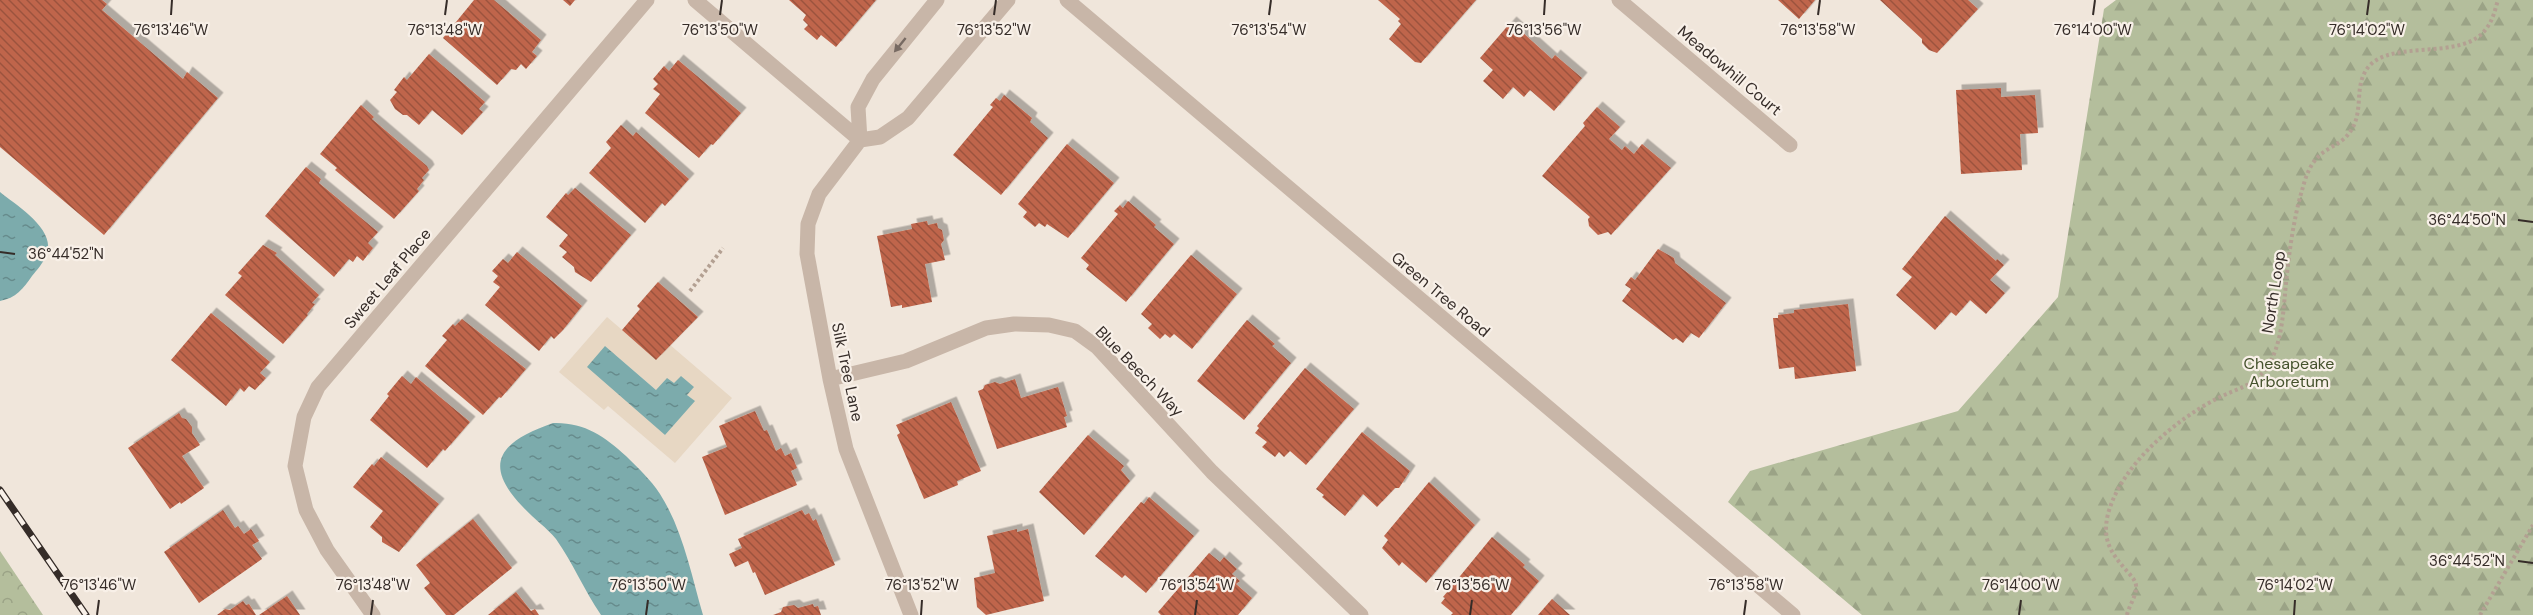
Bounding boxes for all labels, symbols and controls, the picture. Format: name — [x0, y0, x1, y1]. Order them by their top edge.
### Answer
text: 76°13'46"W — [134, 20, 209, 40]
text: 76°13'48"W — [408, 20, 483, 40]
text: 76°13'50"W — [682, 20, 758, 40]
text: 76°13'52"W — [957, 20, 1032, 40]
text: 76°13'54"W — [1232, 20, 1307, 40]
text: 76°13'56"W — [1506, 20, 1582, 40]
text: 76°13'58"W — [1781, 20, 1856, 40]
text: 76°14'00"W — [2054, 20, 2132, 40]
text: 76°14'02"W — [2329, 20, 2405, 40]
street label: Meadowhill Court — [1673, 21, 1786, 120]
one-way arrow — [894, 38, 907, 53]
text: 36°44'50"N — [2428, 210, 2506, 230]
street label: Sweet Leaf Place — [339, 224, 436, 333]
text: 36°44'52"N — [28, 244, 104, 264]
street label: Green Tree Road — [1387, 247, 1494, 342]
street label: North Loop — [2257, 249, 2290, 335]
street label: Silk Tree Lane — [827, 321, 868, 423]
street label: Blue Beech Way — [1091, 322, 1188, 421]
park label: Chesapeake Arboretum — [2244, 353, 2334, 392]
text: 36°44'52"N — [2429, 551, 2505, 571]
text: 76°13'46"W — [62, 575, 137, 595]
text: 76°13'48"W — [336, 575, 411, 595]
text: 76°13'50"W — [610, 575, 686, 595]
text: 76°13'52"W — [885, 575, 960, 595]
text: 76°13'54"W — [1160, 575, 1235, 595]
text: 76°13'56"W — [1434, 575, 1510, 595]
text: 76°13'58"W — [1709, 575, 1784, 595]
text: 76°14'00"W — [1982, 575, 2060, 595]
text: 76°14'02"W — [2257, 575, 2333, 595]

